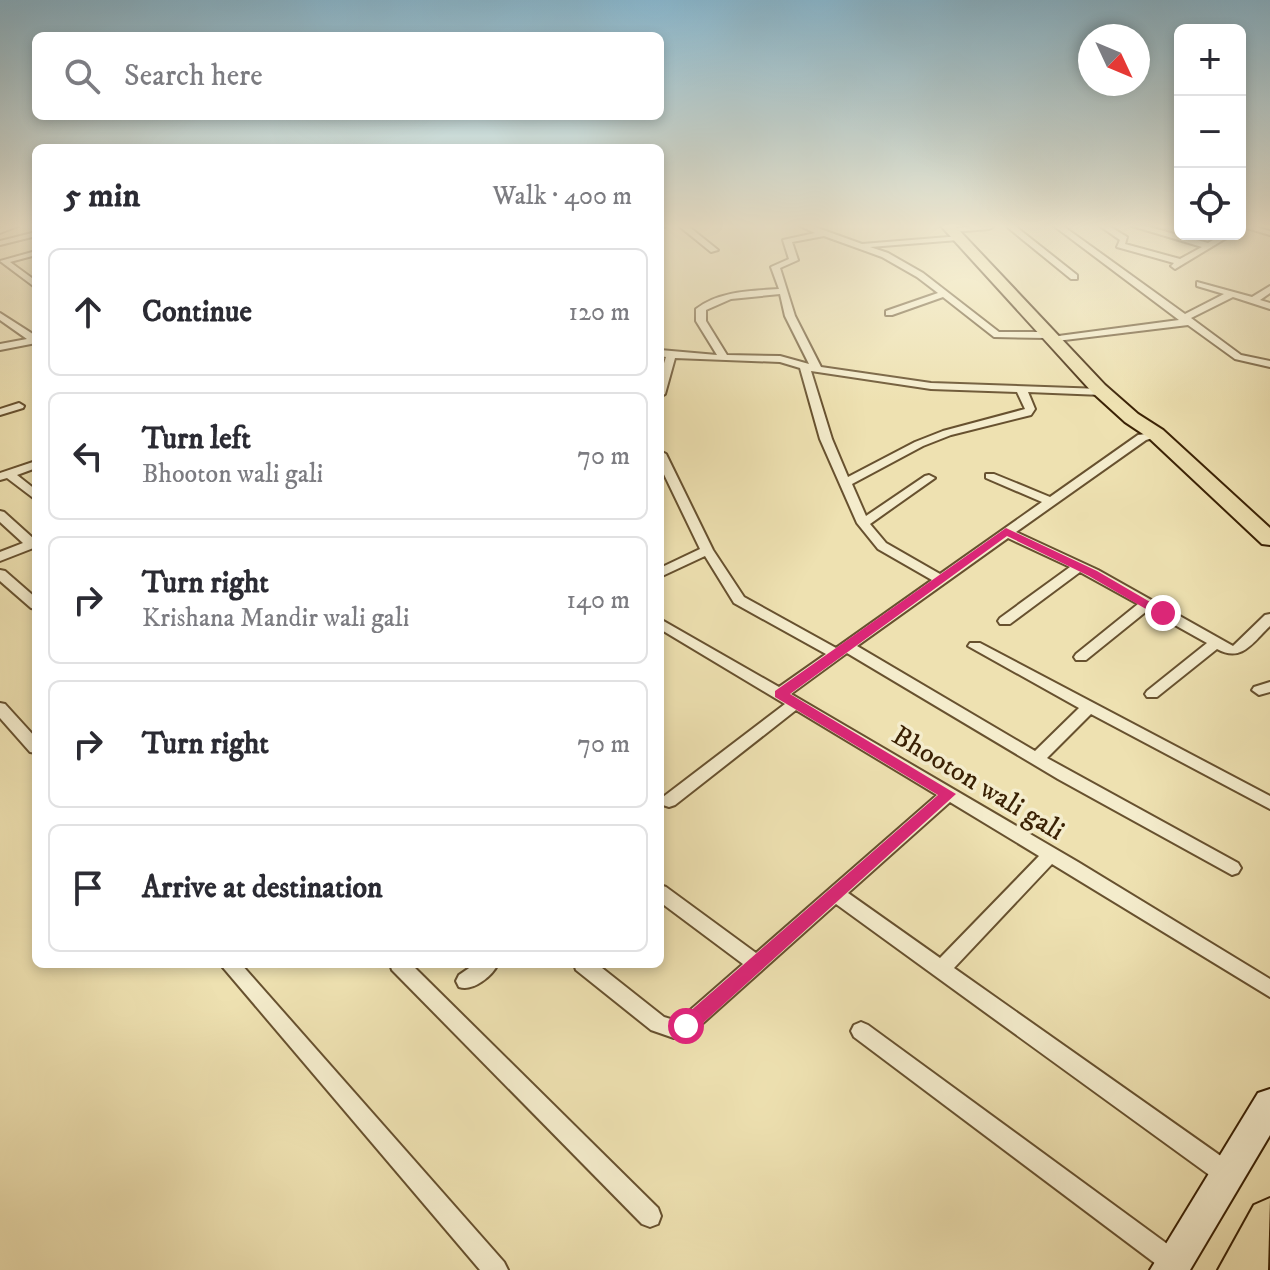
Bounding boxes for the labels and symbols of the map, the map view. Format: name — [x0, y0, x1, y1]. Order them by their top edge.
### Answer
north arrow — [1078, 24, 1150, 96]
route end — [1145, 595, 1181, 631]
street label: Bhooton wali gali — [886, 718, 1071, 849]
route start — [668, 1008, 704, 1044]

